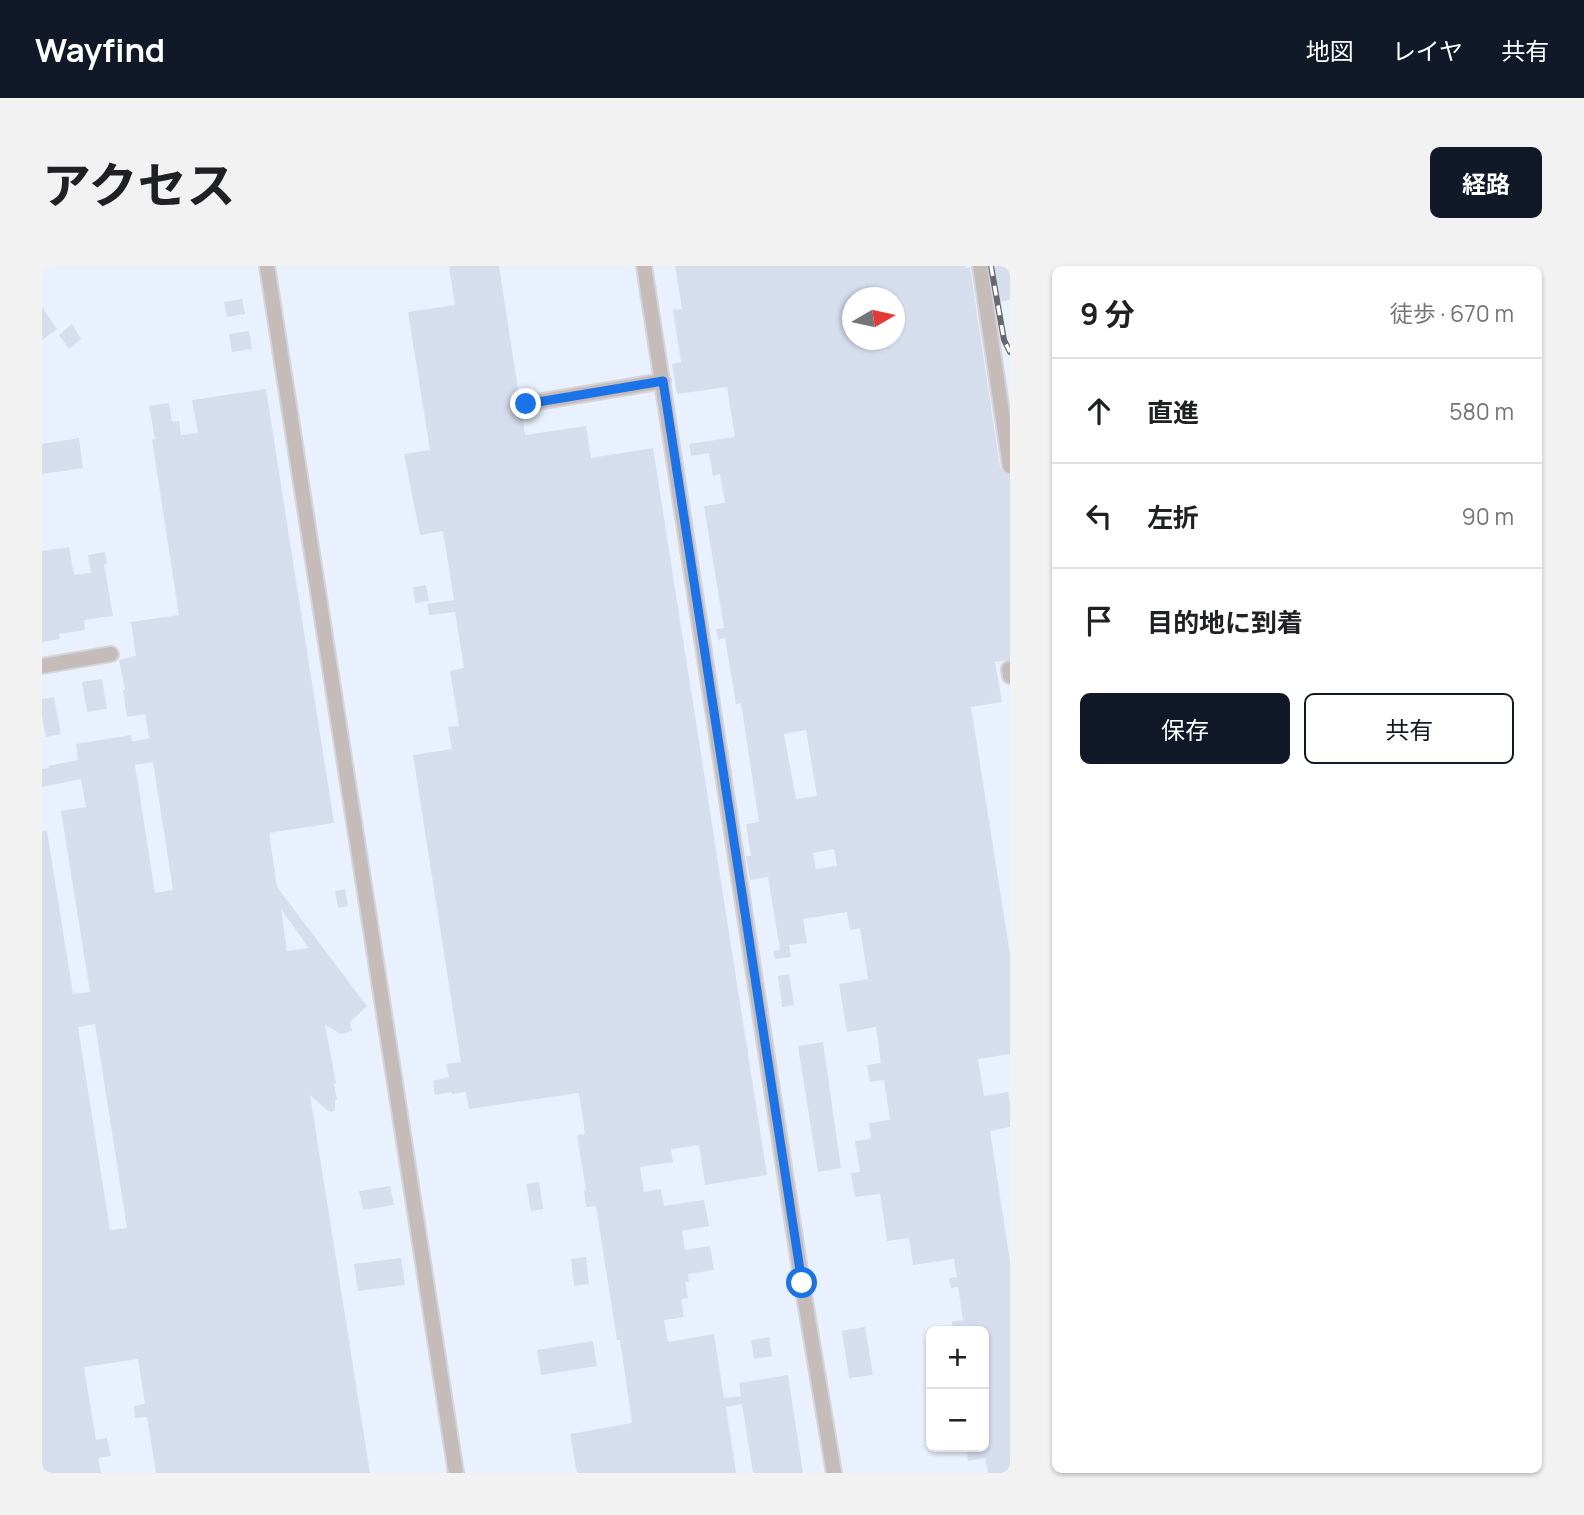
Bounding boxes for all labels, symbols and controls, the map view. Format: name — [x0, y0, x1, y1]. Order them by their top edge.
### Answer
text: Wayfind — [35, 27, 165, 72]
text: 地図 — [1306, 34, 1354, 67]
text: レイヤ — [1392, 34, 1463, 67]
text: 共有 — [1501, 34, 1549, 67]
button: 経路 — [1430, 147, 1542, 218]
text: アクセス — [42, 151, 236, 218]
north arrow — [842, 287, 905, 350]
text: 9 分 — [1080, 293, 1135, 334]
text: 徒歩 · 670 m — [1390, 297, 1514, 329]
route end — [510, 388, 541, 419]
icon: ahead — [1080, 392, 1118, 430]
text: 直進 — [1147, 394, 1199, 430]
text: 580 m — [1449, 395, 1514, 427]
icon: left — [1080, 497, 1118, 535]
text: 左折 — [1147, 499, 1199, 535]
text: 90 m — [1462, 500, 1514, 532]
icon: arrive — [1080, 602, 1118, 640]
text: 目的地に到着 — [1147, 604, 1303, 640]
button: 保存 — [1080, 693, 1290, 764]
button: 共有 — [1304, 693, 1514, 764]
route start — [786, 1267, 817, 1298]
map controls — [926, 1326, 989, 1452]
button: + — [926, 1326, 989, 1389]
button: − — [926, 1389, 989, 1452]

